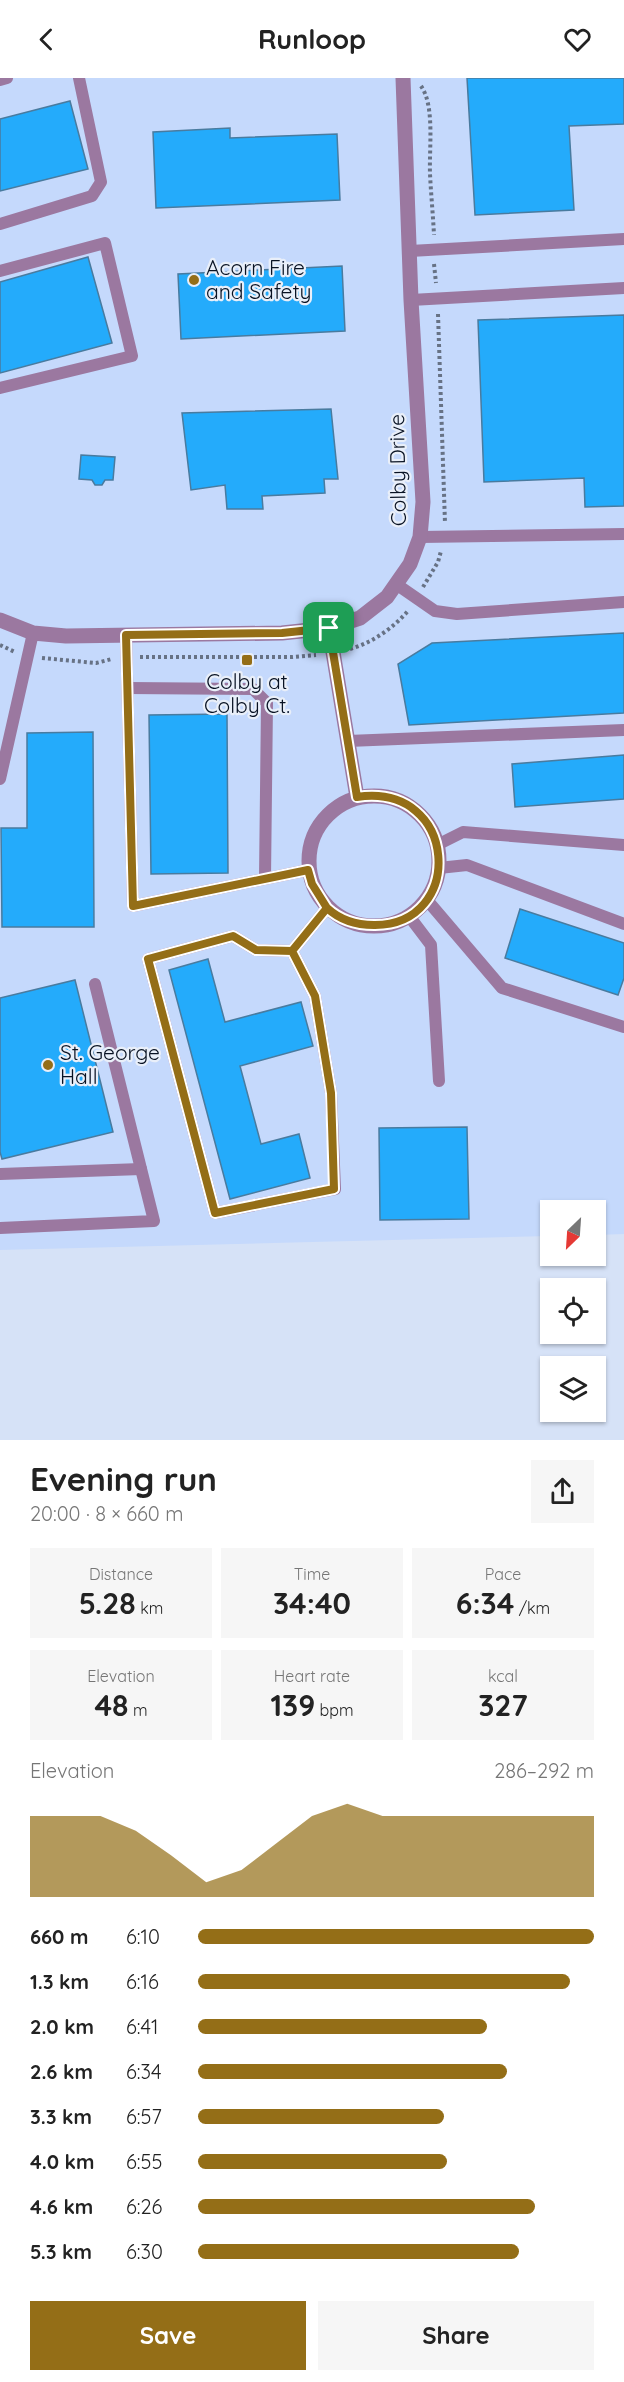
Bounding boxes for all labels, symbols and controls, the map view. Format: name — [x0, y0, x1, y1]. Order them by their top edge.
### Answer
text: Runloop — [258, 22, 366, 56]
icon: back — [30, 23, 63, 56]
icon: heart — [561, 23, 594, 56]
place label: Acorn Fire and Safety — [206, 254, 312, 304]
marker: Acorn Fire and Safety — [187, 273, 201, 287]
street label: Colby Drive — [383, 414, 411, 526]
pin — [303, 602, 354, 653]
icon: arrive — [312, 611, 345, 644]
marker: Colby at Colby Ct. — [240, 653, 254, 667]
place label: Colby at Colby Ct. — [204, 668, 290, 718]
place label: St. George Hall — [60, 1039, 160, 1089]
marker: St. George Hall — [41, 1058, 55, 1072]
north arrow — [540, 1200, 606, 1266]
map controls — [540, 1200, 606, 1422]
button: locate — [540, 1278, 606, 1344]
button: layers — [540, 1356, 606, 1422]
text: Evening run — [30, 1458, 217, 1499]
button: share — [531, 1460, 594, 1523]
text: 20:00 · 8 × 660 m — [30, 1501, 183, 1526]
text: Distance — [89, 1564, 153, 1584]
text: Time — [294, 1564, 330, 1584]
text: Pace — [485, 1564, 521, 1584]
text: 5.28 — [79, 1584, 136, 1622]
text: 34:40 — [273, 1584, 351, 1622]
text: 6:34 — [456, 1584, 514, 1622]
text: km — [136, 1598, 163, 1618]
text: /km — [514, 1598, 550, 1618]
text: Elevation — [87, 1666, 155, 1686]
text: Heart rate — [274, 1666, 350, 1686]
text: kcal — [488, 1666, 518, 1686]
text: 48 — [94, 1686, 129, 1724]
text: 139 — [270, 1686, 315, 1724]
text: 327 — [478, 1686, 528, 1724]
text: m — [129, 1700, 148, 1720]
text: bpm — [315, 1700, 354, 1720]
text: Elevation — [30, 1758, 114, 1783]
text: 286–292 m — [494, 1758, 594, 1783]
text: 660 m — [30, 1924, 88, 1949]
text: 6:10 — [126, 1924, 160, 1949]
text: 1.3 km — [30, 1969, 89, 1994]
text: 6:16 — [126, 1969, 159, 1994]
text: 2.0 km — [30, 2014, 94, 2039]
text: 6:41 — [126, 2014, 158, 2039]
text: 2.6 km — [30, 2059, 93, 2084]
text: 6:34 — [126, 2059, 162, 2084]
text: 3.3 km — [30, 2104, 92, 2129]
text: 6:57 — [126, 2104, 162, 2129]
text: 4.0 km — [30, 2149, 94, 2174]
text: 6:55 — [126, 2149, 162, 2174]
text: 4.6 km — [30, 2194, 93, 2219]
text: 6:26 — [126, 2194, 162, 2219]
text: 5.3 km — [30, 2239, 92, 2264]
text: 6:30 — [126, 2239, 163, 2264]
button: Save — [30, 2301, 306, 2370]
button: Share — [318, 2301, 594, 2370]

